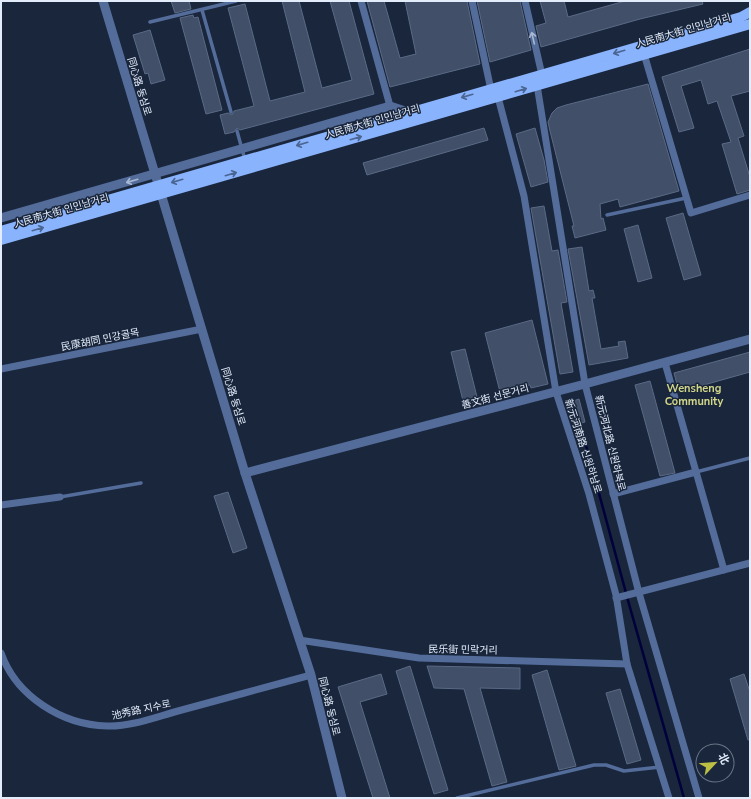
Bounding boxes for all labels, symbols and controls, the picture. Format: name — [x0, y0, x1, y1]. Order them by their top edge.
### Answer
street label: 人民南大街 인민남거리 — [634, 11, 733, 51]
one-way arrow — [529, 32, 537, 45]
one-way arrow — [613, 49, 626, 56]
street label: 同心路 동심로 — [124, 55, 155, 117]
one-way arrow — [514, 86, 527, 93]
one-way arrow — [461, 93, 474, 100]
street label: 人民南大街 인민남거리 — [323, 102, 422, 142]
one-way arrow — [349, 134, 362, 141]
one-way arrow — [296, 141, 309, 148]
one-way arrow — [224, 170, 237, 177]
one-way arrow — [125, 178, 138, 185]
one-way arrow — [171, 178, 184, 185]
street label: 人民南大街 인민남거리 — [12, 191, 111, 231]
one-way arrow — [32, 225, 45, 232]
street label: 民康胡同 민강골목 — [60, 326, 140, 354]
street label: 同心路 동심로 — [218, 365, 249, 427]
street label: 善文街 선문거리 — [460, 381, 531, 413]
district label: Wensheng Community — [665, 381, 723, 409]
street label: 新元河北路 신원하북로 — [591, 394, 629, 493]
street label: 新元河南路 신원하남로 — [561, 397, 605, 495]
street label: 民乐街 민락거리 — [428, 642, 498, 658]
street label: 同心路 동심로 — [315, 675, 343, 737]
street label: 池秀路 지수로 — [110, 697, 172, 723]
north arrow — [695, 743, 735, 783]
text: 北 — [714, 751, 733, 767]

